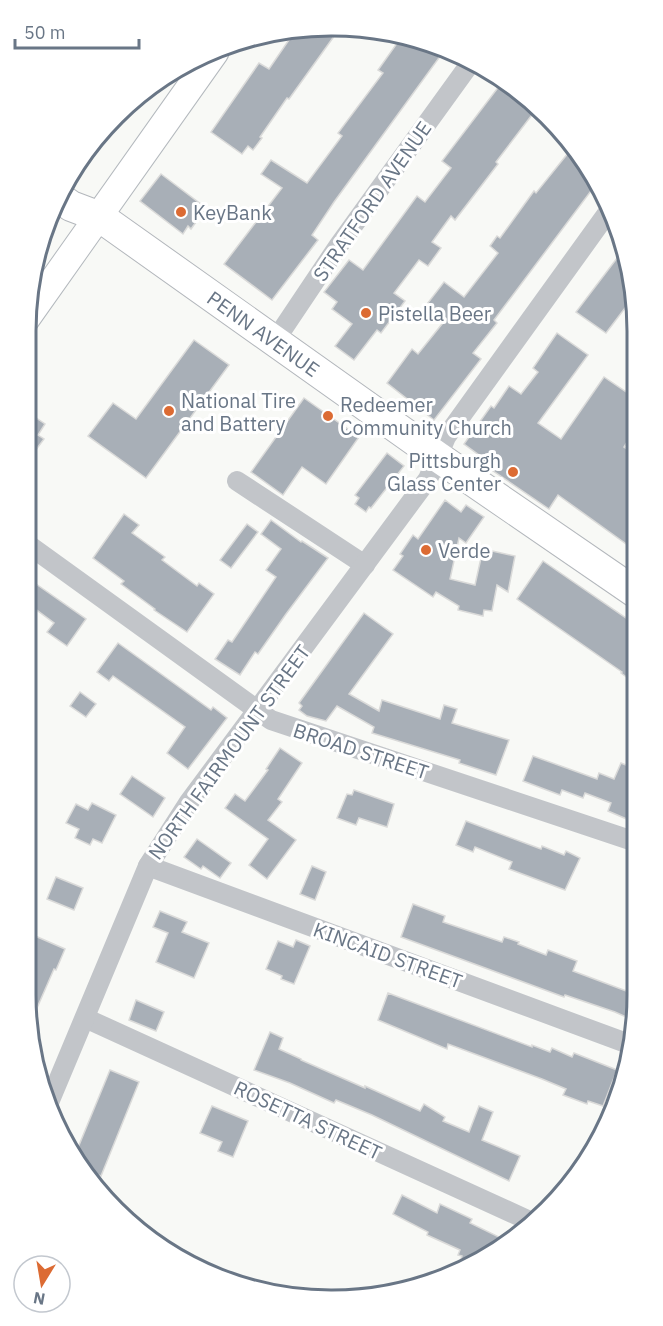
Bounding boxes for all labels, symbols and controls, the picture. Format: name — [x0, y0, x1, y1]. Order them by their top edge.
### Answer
scale bar — [15, 12, 140, 50]
text: 50 m — [24, 21, 66, 44]
street label: STRATFORD AVENUE — [307, 116, 437, 286]
place label: KeyBank — [193, 199, 272, 226]
marker: KeyBank — [174, 205, 188, 219]
street label: PENN AVENUE — [202, 284, 325, 382]
place label: Pistella Beer — [378, 300, 491, 327]
marker: Pistella Beer — [359, 306, 373, 320]
place label: National Tire and Battery — [181, 387, 296, 437]
place label: Redeemer Community Church — [340, 391, 512, 441]
marker: National Tire and Battery — [162, 404, 176, 418]
marker: Redeemer Community Church — [321, 409, 335, 423]
place label: Pittsburgh Glass Center — [387, 447, 501, 497]
marker: Pittsburgh Glass Center — [506, 465, 520, 479]
place label: Verde — [438, 537, 490, 564]
marker: Verde — [419, 543, 433, 557]
street label: NORTH FAIRMOUNT STREET — [142, 639, 316, 865]
street label: BROAD STREET — [290, 716, 432, 786]
street label: KINCAID STREET — [310, 916, 466, 994]
street label: ROSETTA STREET — [230, 1074, 386, 1166]
north arrow — [12, 1254, 72, 1314]
text: N — [32, 1288, 47, 1310]

